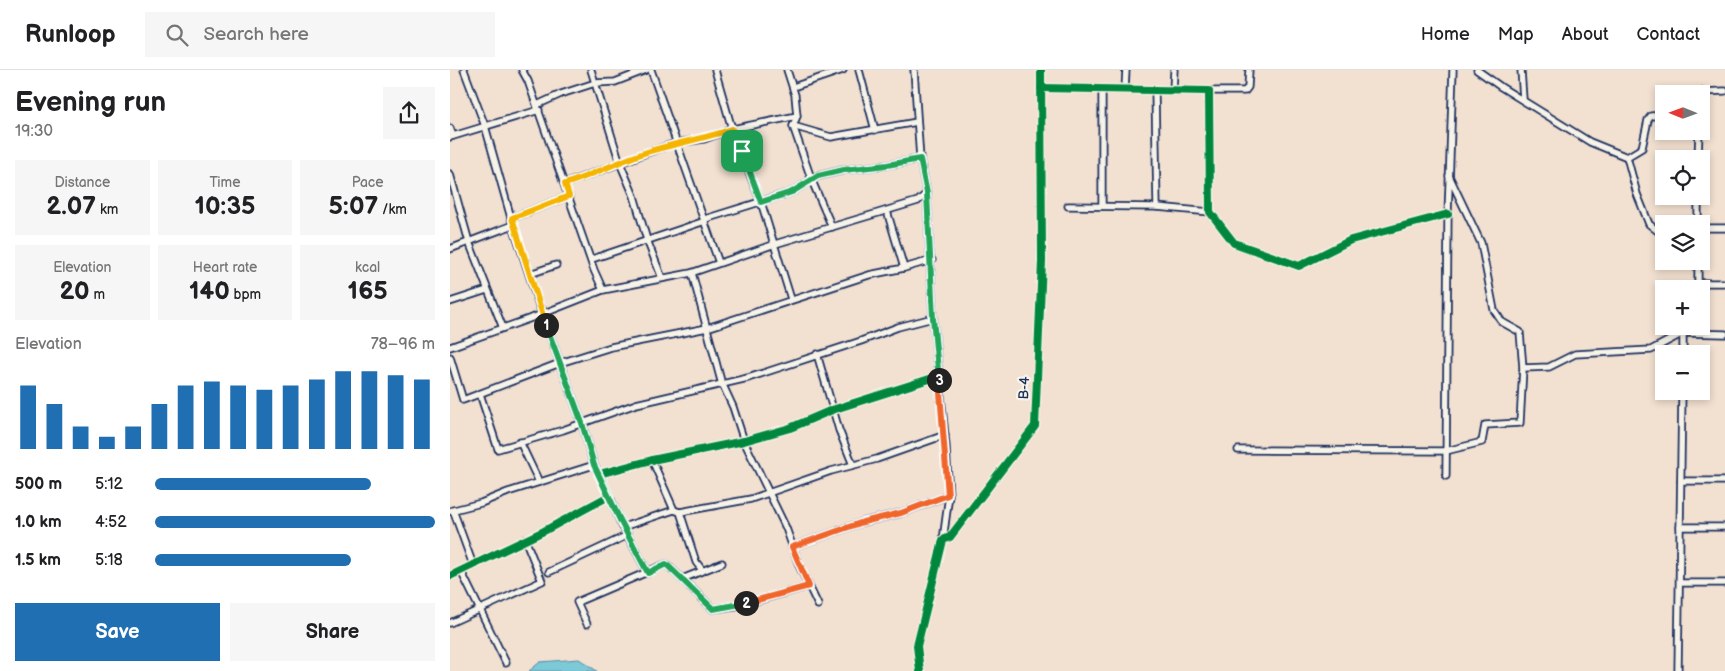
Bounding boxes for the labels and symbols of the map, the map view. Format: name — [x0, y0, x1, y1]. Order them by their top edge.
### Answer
north arrow — [1655, 85, 1710, 140]
pin — [721, 130, 763, 172]
pin: 1 — [534, 312, 558, 338]
pin: 3 — [926, 368, 952, 392]
street label: B-4 — [1015, 375, 1033, 400]
pin: 2 — [734, 590, 758, 616]

